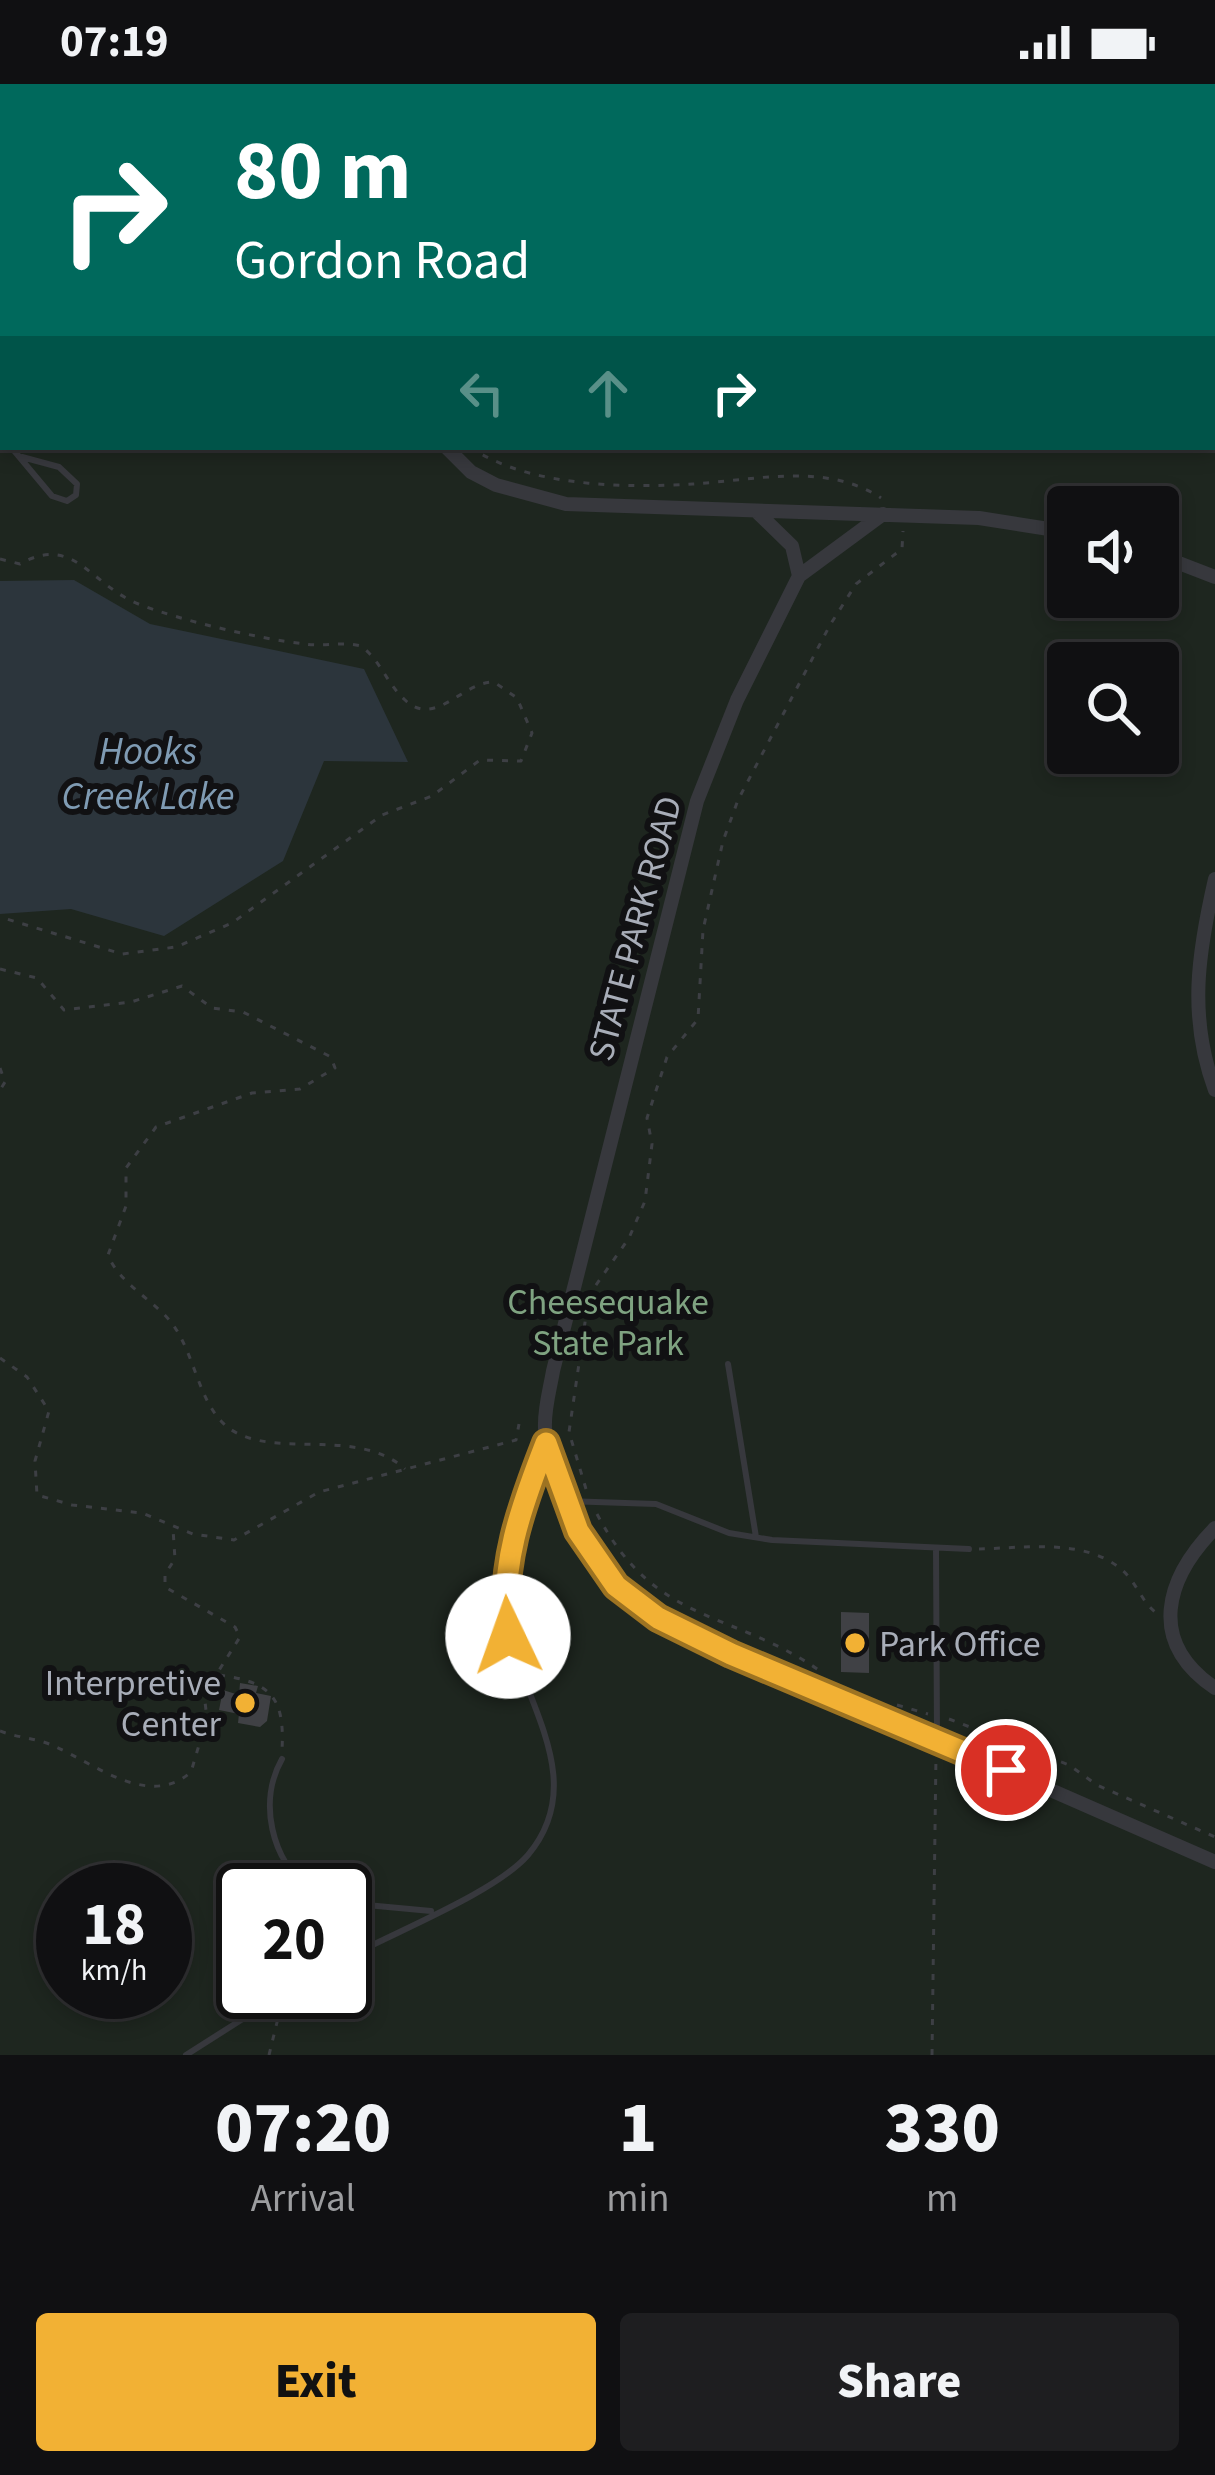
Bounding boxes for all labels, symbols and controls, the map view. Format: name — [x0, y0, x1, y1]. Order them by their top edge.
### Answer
text: 07:19 — [60, 10, 169, 74]
text: 80 m — [234, 112, 412, 232]
icon: right — [36, 132, 192, 288]
text: Gordon Road — [234, 223, 530, 300]
icon: left — [449, 360, 515, 426]
icon: ahead — [575, 360, 641, 426]
icon: right — [701, 360, 767, 426]
map controls — [1047, 486, 1179, 774]
button: sound — [1047, 486, 1179, 618]
button: search — [1047, 642, 1179, 774]
water label: Hooks Creek Lake — [61, 724, 235, 825]
street label: STATE PARK ROAD — [576, 790, 695, 1066]
park label: Cheesequake State Park — [507, 1277, 709, 1369]
position arrow — [445, 1573, 571, 1699]
place label: Park Office — [879, 1619, 1041, 1670]
marker: Park Office — [842, 1630, 868, 1656]
place label: Interpretive Center — [45, 1658, 221, 1750]
marker: Interpretive Center — [232, 1690, 258, 1716]
pin — [955, 1719, 1057, 1821]
icon: arrive — [973, 1737, 1039, 1803]
speed limit sign: 20 — [216, 1863, 372, 2019]
text: 18 — [82, 1883, 146, 1968]
text: km/h — [81, 1949, 147, 1992]
text: 07:20 — [215, 2077, 391, 2180]
text: 1 — [619, 2077, 657, 2180]
text: 330 — [885, 2077, 1000, 2180]
text: Arrival — [251, 2171, 356, 2227]
text: min — [606, 2171, 670, 2227]
text: m — [926, 2171, 958, 2227]
button: Exit — [36, 2313, 596, 2451]
button: Share — [620, 2313, 1179, 2451]

